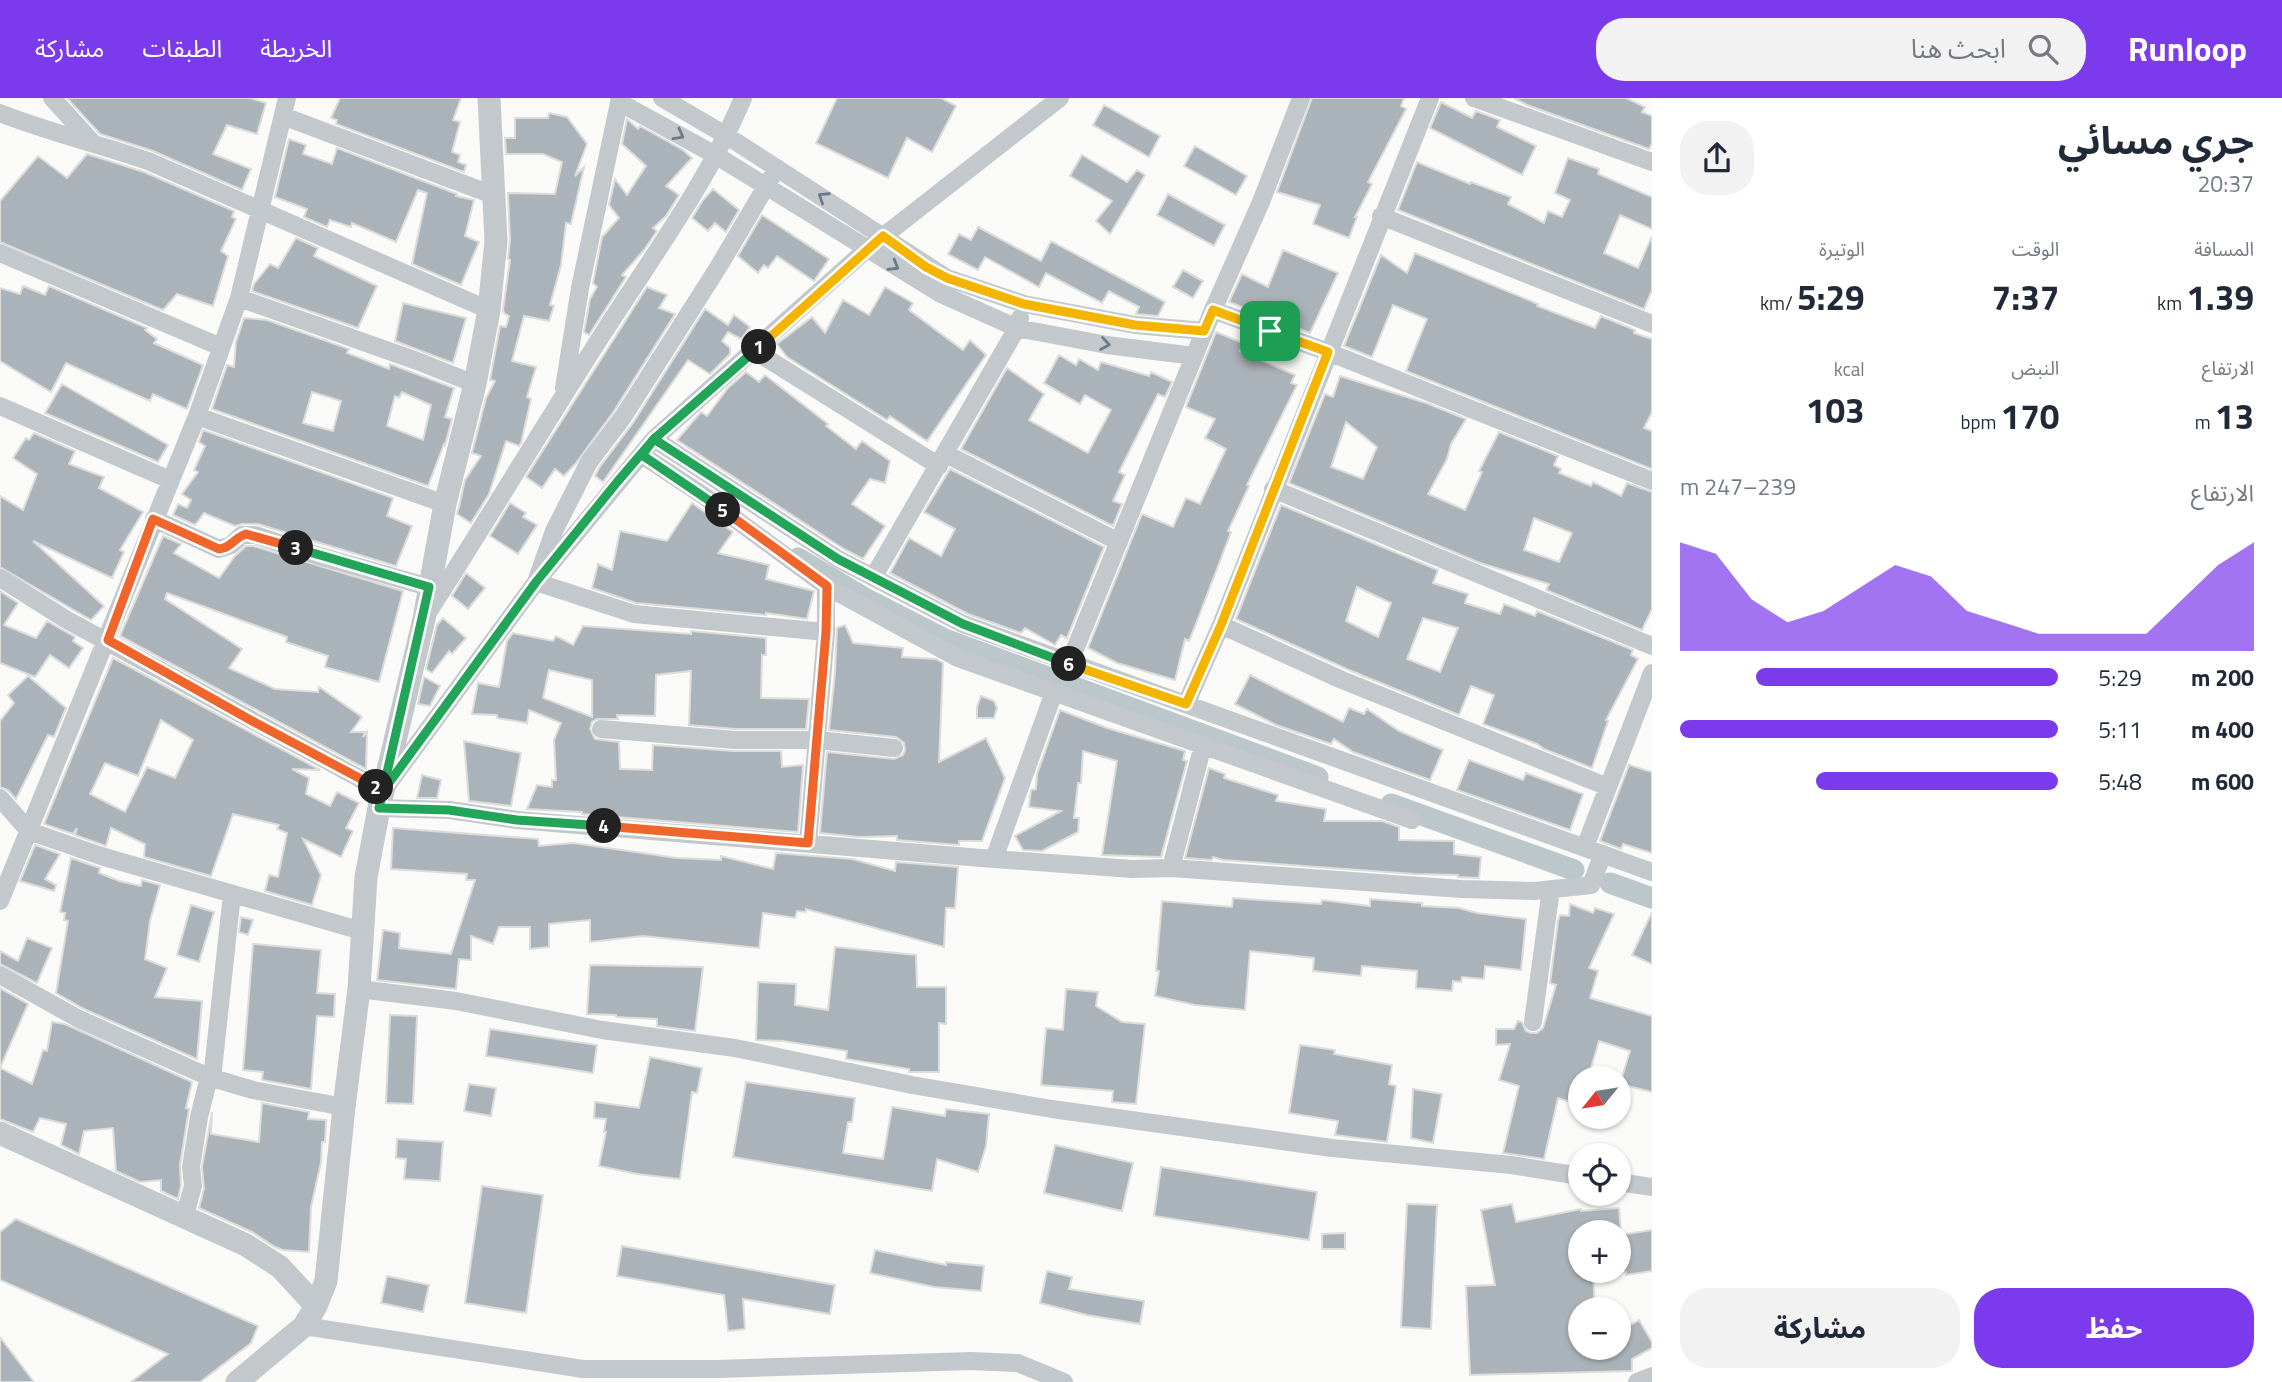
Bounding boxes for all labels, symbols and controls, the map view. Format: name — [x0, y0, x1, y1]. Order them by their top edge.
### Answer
search box — [1596, 18, 2086, 81]
text: Runloop — [2128, 24, 2247, 74]
text: ابحث هنا — [1911, 29, 2006, 68]
text: مشاركة — [35, 30, 104, 66]
text: الطبقات — [142, 30, 222, 66]
text: الخريطة — [260, 30, 332, 66]
icon: search — [2024, 30, 2062, 68]
text: جري مسائي — [2058, 111, 2254, 169]
button: share — [1680, 121, 1754, 195]
one-way arrow — [672, 127, 684, 140]
text: 20:37 — [2197, 166, 2254, 201]
one-way arrow — [818, 193, 831, 206]
text: الوتيرة — [1819, 234, 1865, 263]
text: الوقت — [2012, 234, 2059, 263]
text: المسافة — [2194, 234, 2254, 263]
one-way arrow — [887, 257, 900, 270]
text: 5:29 — [1797, 270, 1865, 324]
text: 7:37 — [1992, 270, 2059, 324]
text: 1.39 — [2186, 270, 2254, 324]
text: /km — [1760, 288, 1797, 317]
text: km — [2157, 288, 2186, 317]
pin — [1240, 301, 1300, 361]
icon: arrive — [1251, 312, 1289, 350]
pin: 1 — [742, 330, 776, 364]
text: 1 — [753, 332, 764, 361]
one-way arrow — [1099, 336, 1111, 351]
text: النبض — [2011, 353, 2059, 382]
text: الارتفاع — [2202, 353, 2254, 382]
text: kcal — [1834, 354, 1865, 383]
text: 103 — [1806, 383, 1865, 437]
text: 170 — [2001, 389, 2059, 443]
text: 13 — [2215, 389, 2254, 443]
text: bpm — [1960, 407, 2001, 436]
text: m — [2195, 407, 2215, 436]
text: 239–247 m — [1680, 469, 1796, 504]
text: الارتفاع — [2191, 475, 2254, 510]
pin: 5 — [706, 492, 740, 528]
text: 5 — [717, 495, 728, 524]
pin: 3 — [278, 531, 314, 566]
text: 3 — [290, 533, 301, 562]
pin: 6 — [1052, 646, 1086, 682]
text: 6 — [1063, 649, 1074, 678]
text: 5:29 — [2098, 660, 2142, 695]
text: 200 m — [2191, 660, 2254, 695]
text: 5:11 — [2098, 712, 2142, 747]
text: 400 m — [2191, 712, 2254, 747]
text: 5:48 — [2098, 764, 2142, 799]
text: 600 m — [2191, 764, 2254, 799]
pin: 2 — [358, 770, 394, 804]
text: 2 — [370, 772, 381, 801]
pin: 4 — [586, 808, 622, 844]
text: 4 — [598, 811, 609, 840]
north arrow — [1568, 1066, 1631, 1129]
map controls — [1568, 1066, 1631, 1360]
button: locate — [1568, 1143, 1631, 1206]
button: + — [1568, 1220, 1631, 1283]
button: مشاركة — [1680, 1288, 1960, 1368]
button: حفظ — [1974, 1288, 2254, 1368]
button: − — [1568, 1297, 1631, 1360]

